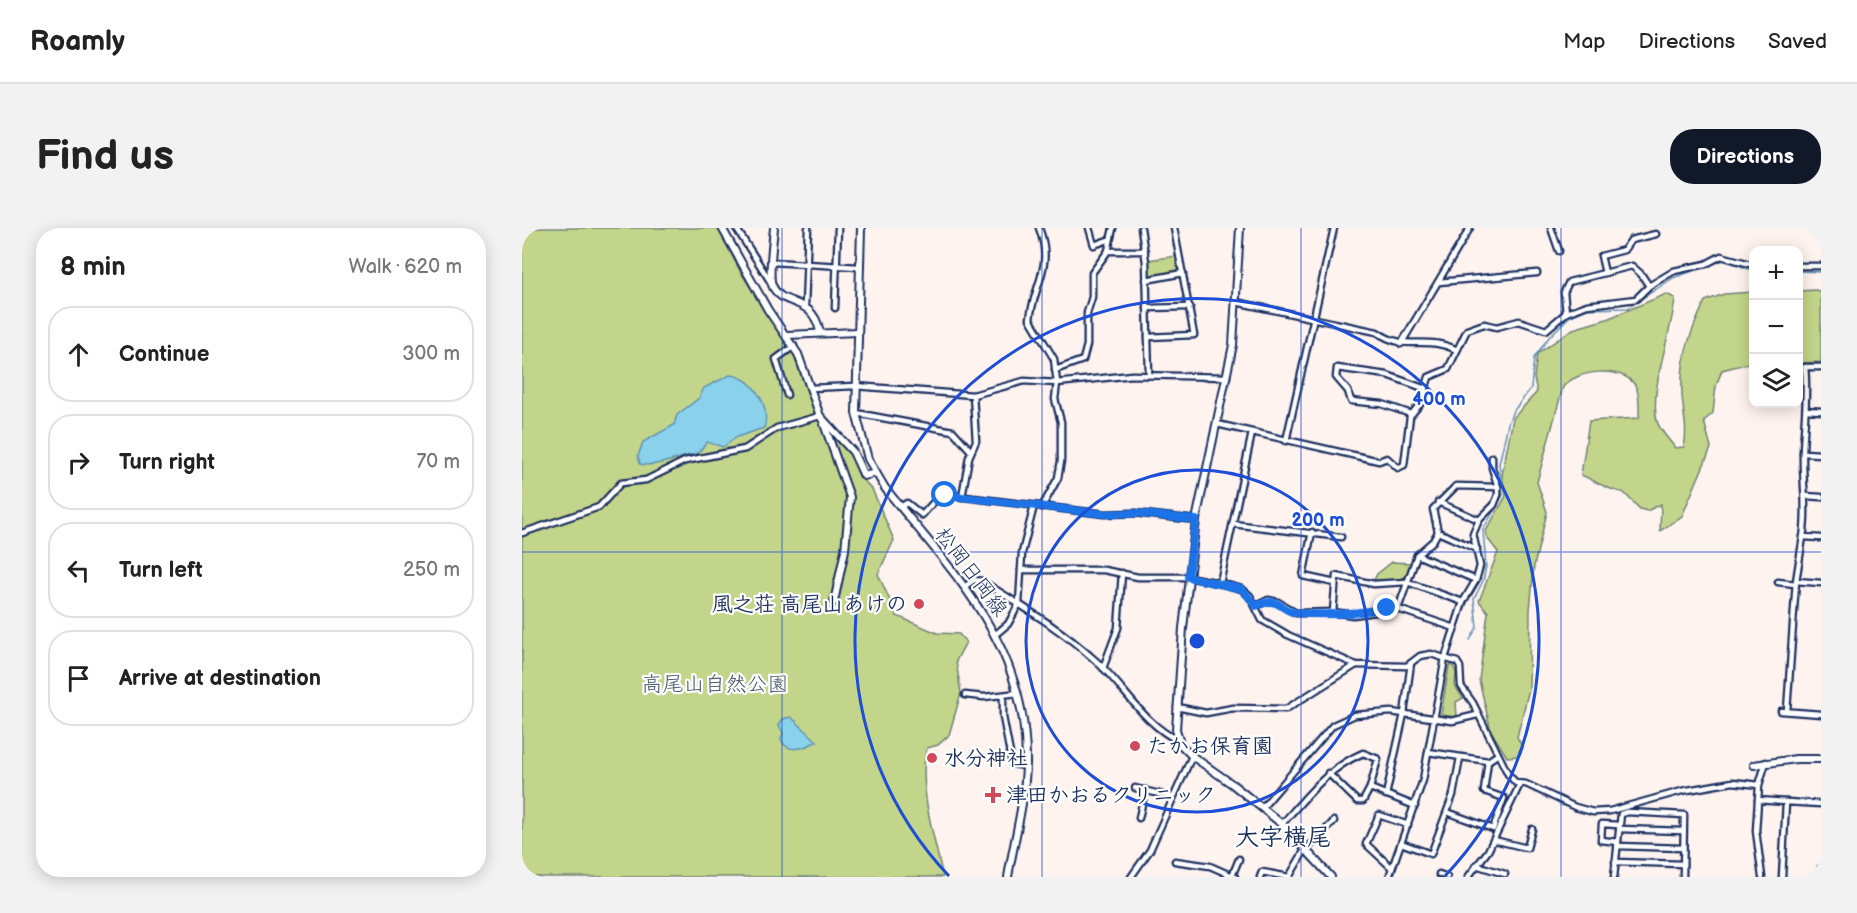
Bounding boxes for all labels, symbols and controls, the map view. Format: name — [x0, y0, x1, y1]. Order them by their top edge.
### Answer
text: Roamly — [30, 25, 125, 58]
text: Map — [1563, 29, 1606, 54]
text: Directions — [1639, 29, 1735, 54]
text: Saved — [1768, 29, 1827, 54]
button: Directions — [1670, 129, 1821, 184]
text: Find us — [36, 131, 174, 182]
map controls — [1749, 246, 1803, 408]
button: + — [1749, 246, 1803, 300]
text: 8 min — [60, 252, 126, 283]
text: Walk · 620 m — [349, 255, 462, 279]
button: − — [1749, 300, 1803, 354]
icon: ahead — [62, 338, 95, 371]
text: Continue — [119, 341, 209, 368]
text: 300 m — [402, 342, 460, 366]
button: layers — [1749, 354, 1803, 408]
text: 400 m — [1412, 389, 1466, 410]
icon: right — [62, 446, 95, 479]
text: Turn right — [119, 449, 215, 476]
text: 70 m — [416, 450, 460, 474]
route start — [931, 481, 957, 507]
text: 200 m — [1291, 510, 1345, 531]
street label: 松岡日岡線 — [929, 523, 1013, 621]
icon: left — [62, 554, 95, 587]
text: Turn left — [119, 557, 203, 584]
text: 250 m — [403, 558, 460, 582]
place label: 風之荘 高尾山あけの — [712, 592, 907, 617]
route end — [1373, 594, 1399, 620]
marker: 風之荘 高尾山あけの — [912, 597, 926, 611]
centre of rings — [1187, 631, 1207, 651]
icon: arrive — [62, 662, 95, 695]
text: Arrive at destination — [119, 665, 321, 692]
park label: 高尾山自然公園 — [642, 672, 789, 697]
place label: たかお保育園 — [1147, 734, 1273, 759]
marker: たかお保育園 — [1128, 739, 1142, 753]
place label: 水分神社 — [944, 746, 1028, 771]
marker: 水分神社 — [925, 751, 939, 765]
place label: 津田かおるクリニック — [1006, 783, 1216, 808]
marker: 津田かおるクリニック — [984, 786, 1002, 804]
district label: 大字横尾 — [1235, 823, 1331, 852]

